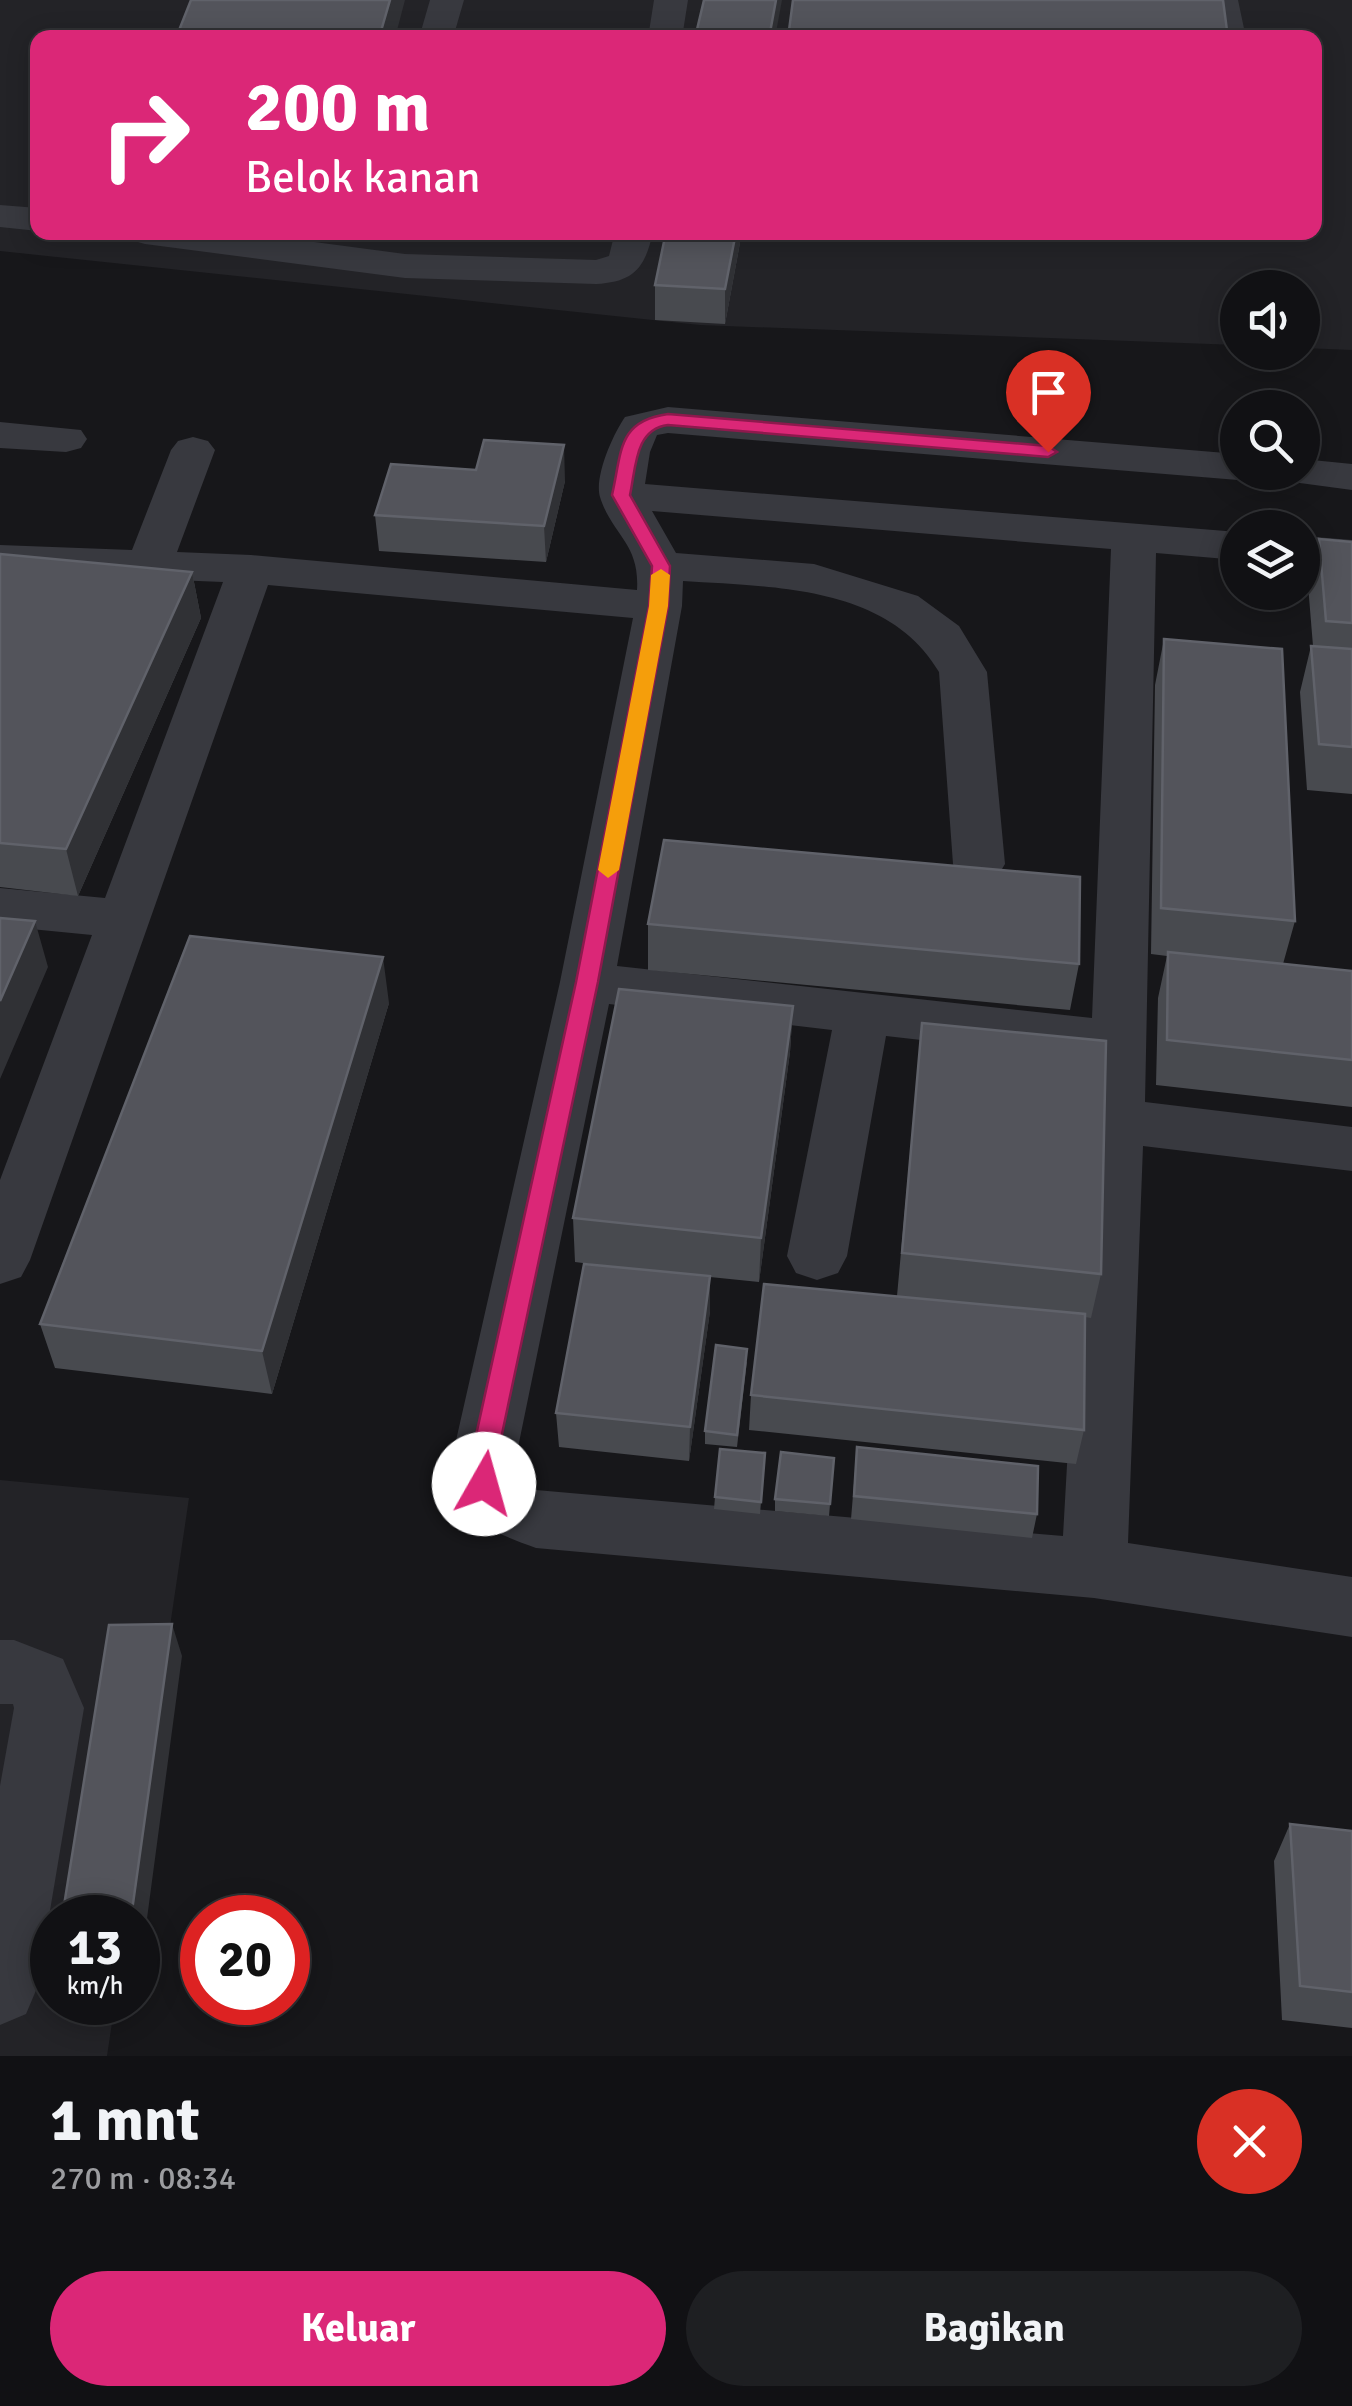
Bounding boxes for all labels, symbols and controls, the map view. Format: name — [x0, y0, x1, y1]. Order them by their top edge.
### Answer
text: 200 m — [245, 64, 430, 150]
icon: right — [80, 70, 210, 200]
text: Belok kanan — [245, 150, 481, 205]
map controls — [1220, 270, 1320, 610]
button: sound — [1220, 270, 1320, 370]
pin — [1006, 350, 1091, 453]
icon: arrive — [1021, 365, 1076, 420]
button: search — [1220, 390, 1320, 490]
button: layers — [1220, 510, 1320, 610]
position arrow — [432, 1432, 536, 1536]
speed limit sign: 20 — [180, 1895, 310, 2025]
text: 13 — [68, 1917, 122, 1979]
text: km/h — [67, 1970, 123, 2001]
text: 1 mnt — [50, 2084, 199, 2158]
button: close — [1197, 2089, 1302, 2194]
text: 270 m · 08:34 — [50, 2159, 236, 2198]
button: Keluar — [50, 2271, 666, 2386]
button: Bagikan — [686, 2271, 1302, 2386]

